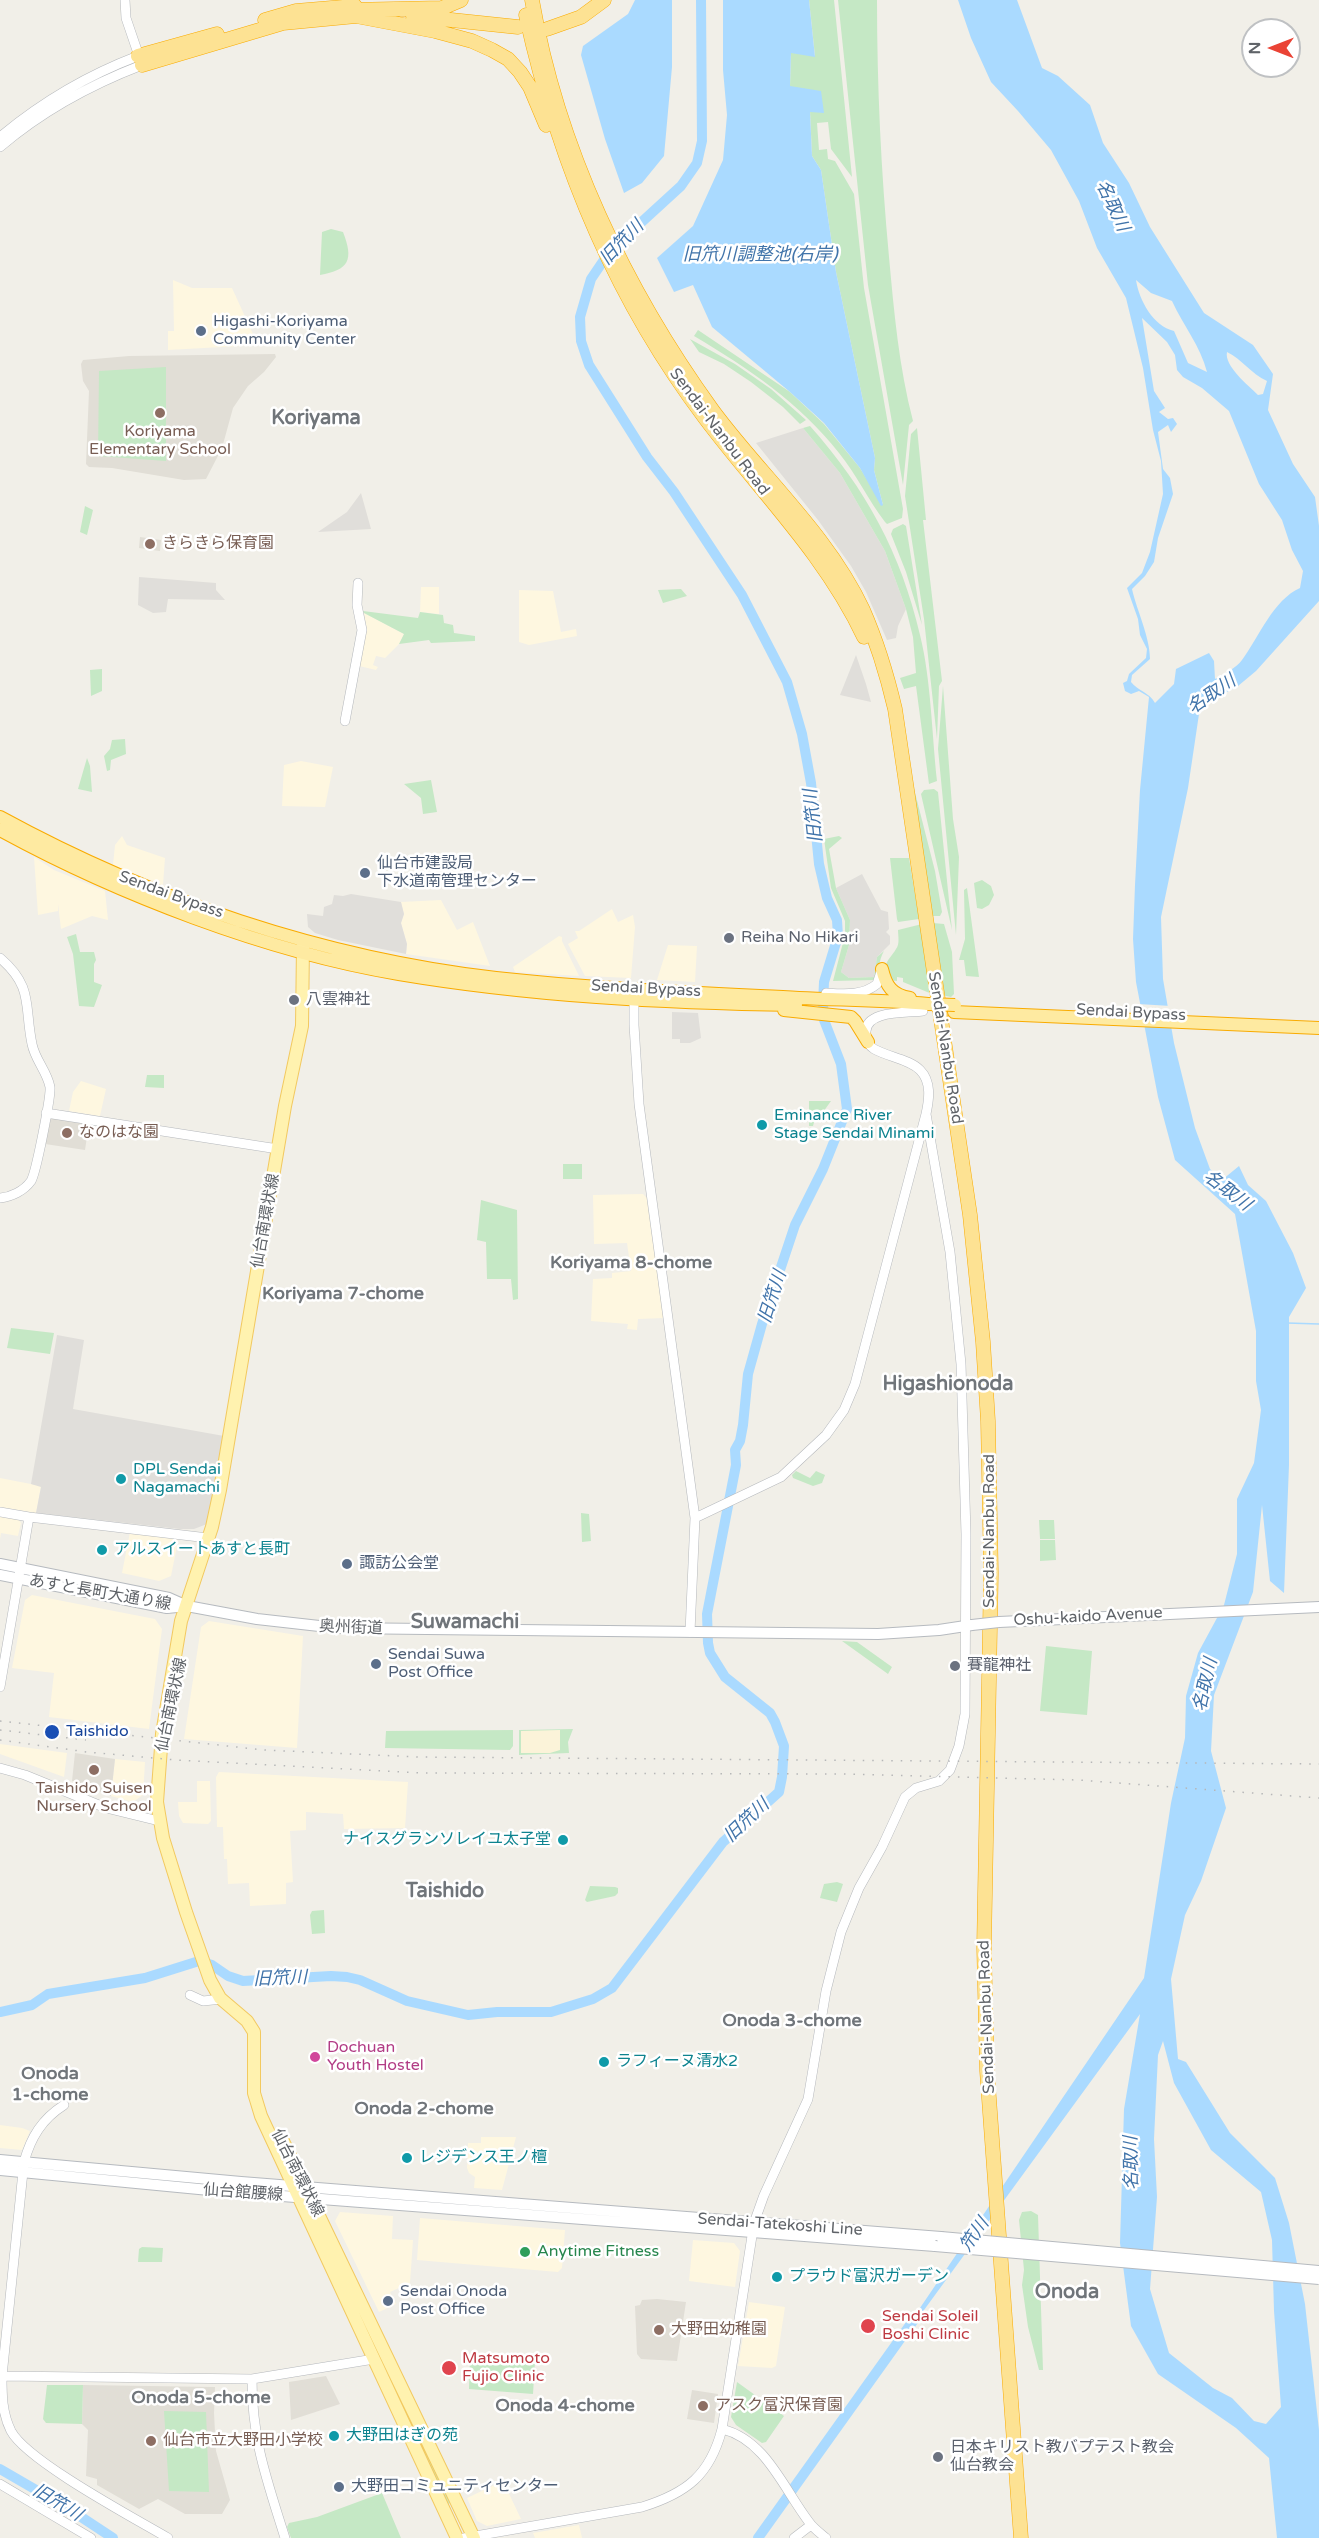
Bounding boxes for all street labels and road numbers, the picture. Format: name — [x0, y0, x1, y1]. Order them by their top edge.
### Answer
street label: Sendai-Nanbu Road — [665, 365, 773, 499]
street label: Sendai Bypass — [116, 867, 226, 923]
street label: Sendai-Nanbu Road — [923, 970, 967, 1126]
street label: Sendai Bypass — [591, 977, 701, 1001]
street label: Sendai Bypass — [1076, 1001, 1186, 1025]
street label: 仙台南環状線 — [248, 1172, 284, 1270]
street label: Sendai-Nanbu Road — [980, 1454, 1000, 1608]
street label: あすと長町大通り線 — [27, 1571, 173, 1615]
street label: Oshu-kaido Avenue — [1013, 1604, 1163, 1630]
street label: 奥州街道 — [319, 1617, 383, 1639]
street label: 仙台南環状線 — [153, 1656, 191, 1754]
street label: Sendai-Nanbu Road — [975, 1940, 999, 2094]
street label: 仙台南環状線 — [267, 2126, 327, 2220]
street label: 仙台館腰線 — [202, 2181, 284, 2205]
street label: Sendai-Tatekoshi Line — [697, 2210, 863, 2240]

